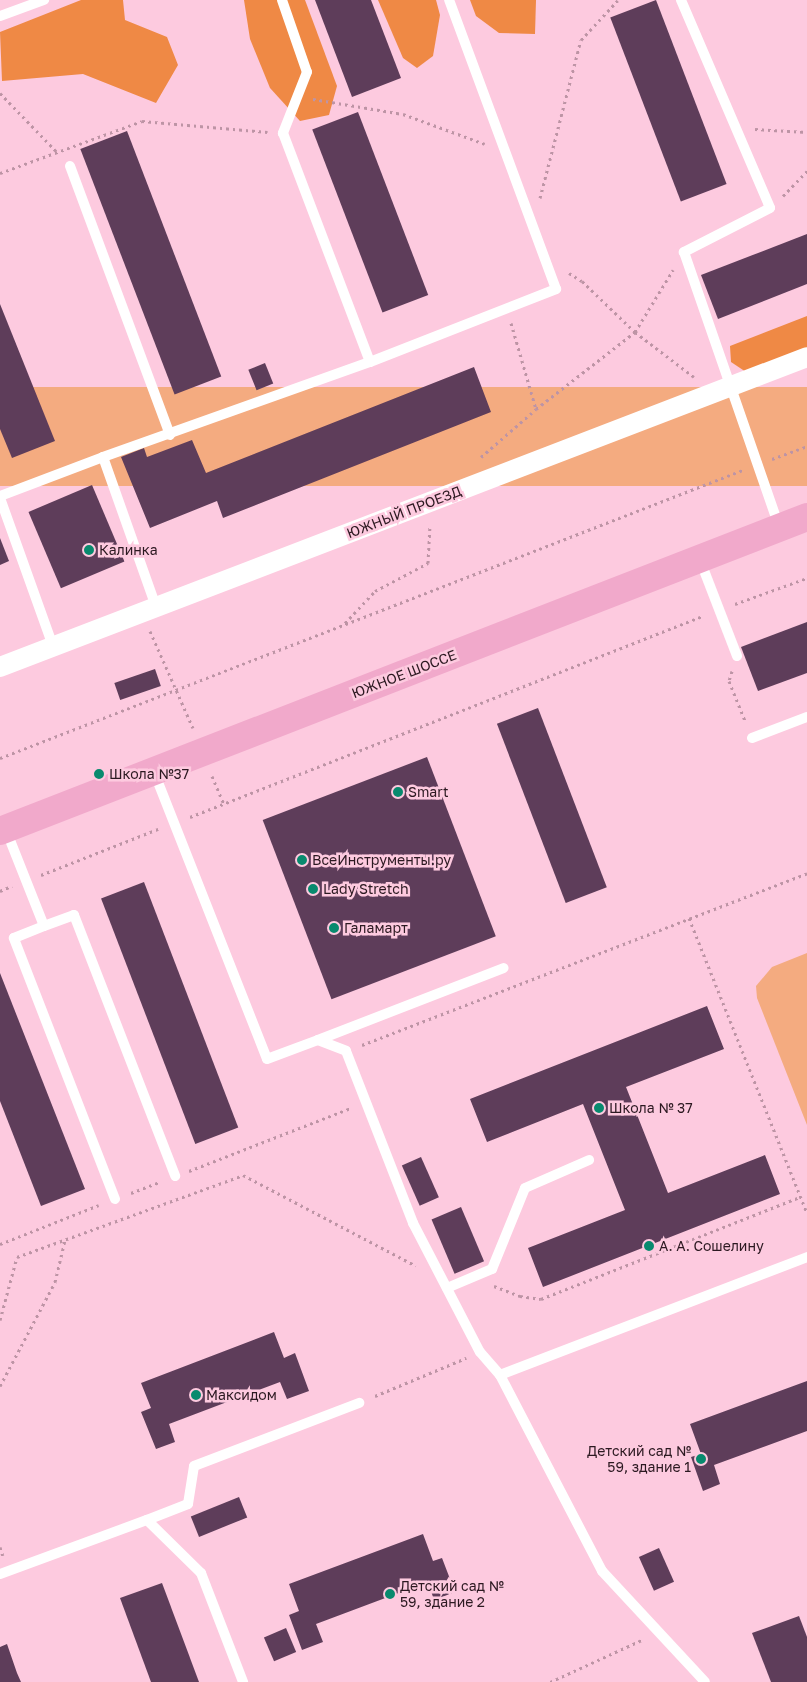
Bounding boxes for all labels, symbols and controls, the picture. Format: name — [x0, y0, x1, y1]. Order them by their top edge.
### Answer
street label: ЮЖНЫЙ ПРОЕЗД — [344, 482, 464, 542]
place label: Калинка — [99, 542, 158, 558]
marker: Калинка — [83, 544, 95, 556]
street label: ЮЖНОЕ ШОССЕ — [349, 646, 459, 702]
place label: Школа №37 — [109, 766, 189, 782]
marker: Школа №37 — [93, 768, 105, 780]
place label: Smart — [408, 784, 449, 800]
marker: Smart — [392, 786, 404, 798]
place label: ВсеИнструменты.ру — [312, 852, 451, 868]
marker: ВсеИнструменты.ру — [296, 854, 308, 866]
place label: Lady Stretch — [323, 881, 409, 897]
marker: Lady Stretch — [307, 883, 319, 895]
place label: Галамарт — [344, 920, 408, 936]
marker: Галамарт — [328, 922, 340, 934]
place label: Школа № 37 — [609, 1100, 693, 1116]
marker: Школа № 37 — [593, 1102, 605, 1114]
place label: А. А. Сошелину — [659, 1238, 764, 1254]
marker: А. А. Сошелину — [643, 1240, 655, 1252]
place label: Максидом — [206, 1387, 277, 1403]
marker: Максидом — [190, 1389, 202, 1401]
place label: Детский сад № 59, здание 1 — [587, 1443, 691, 1475]
marker: Детский сад № 59, здание 1 — [695, 1453, 707, 1465]
place label: Детский сад № 59, здание 2 — [400, 1578, 504, 1610]
marker: Детский сад № 59, здание 2 — [384, 1588, 396, 1600]

